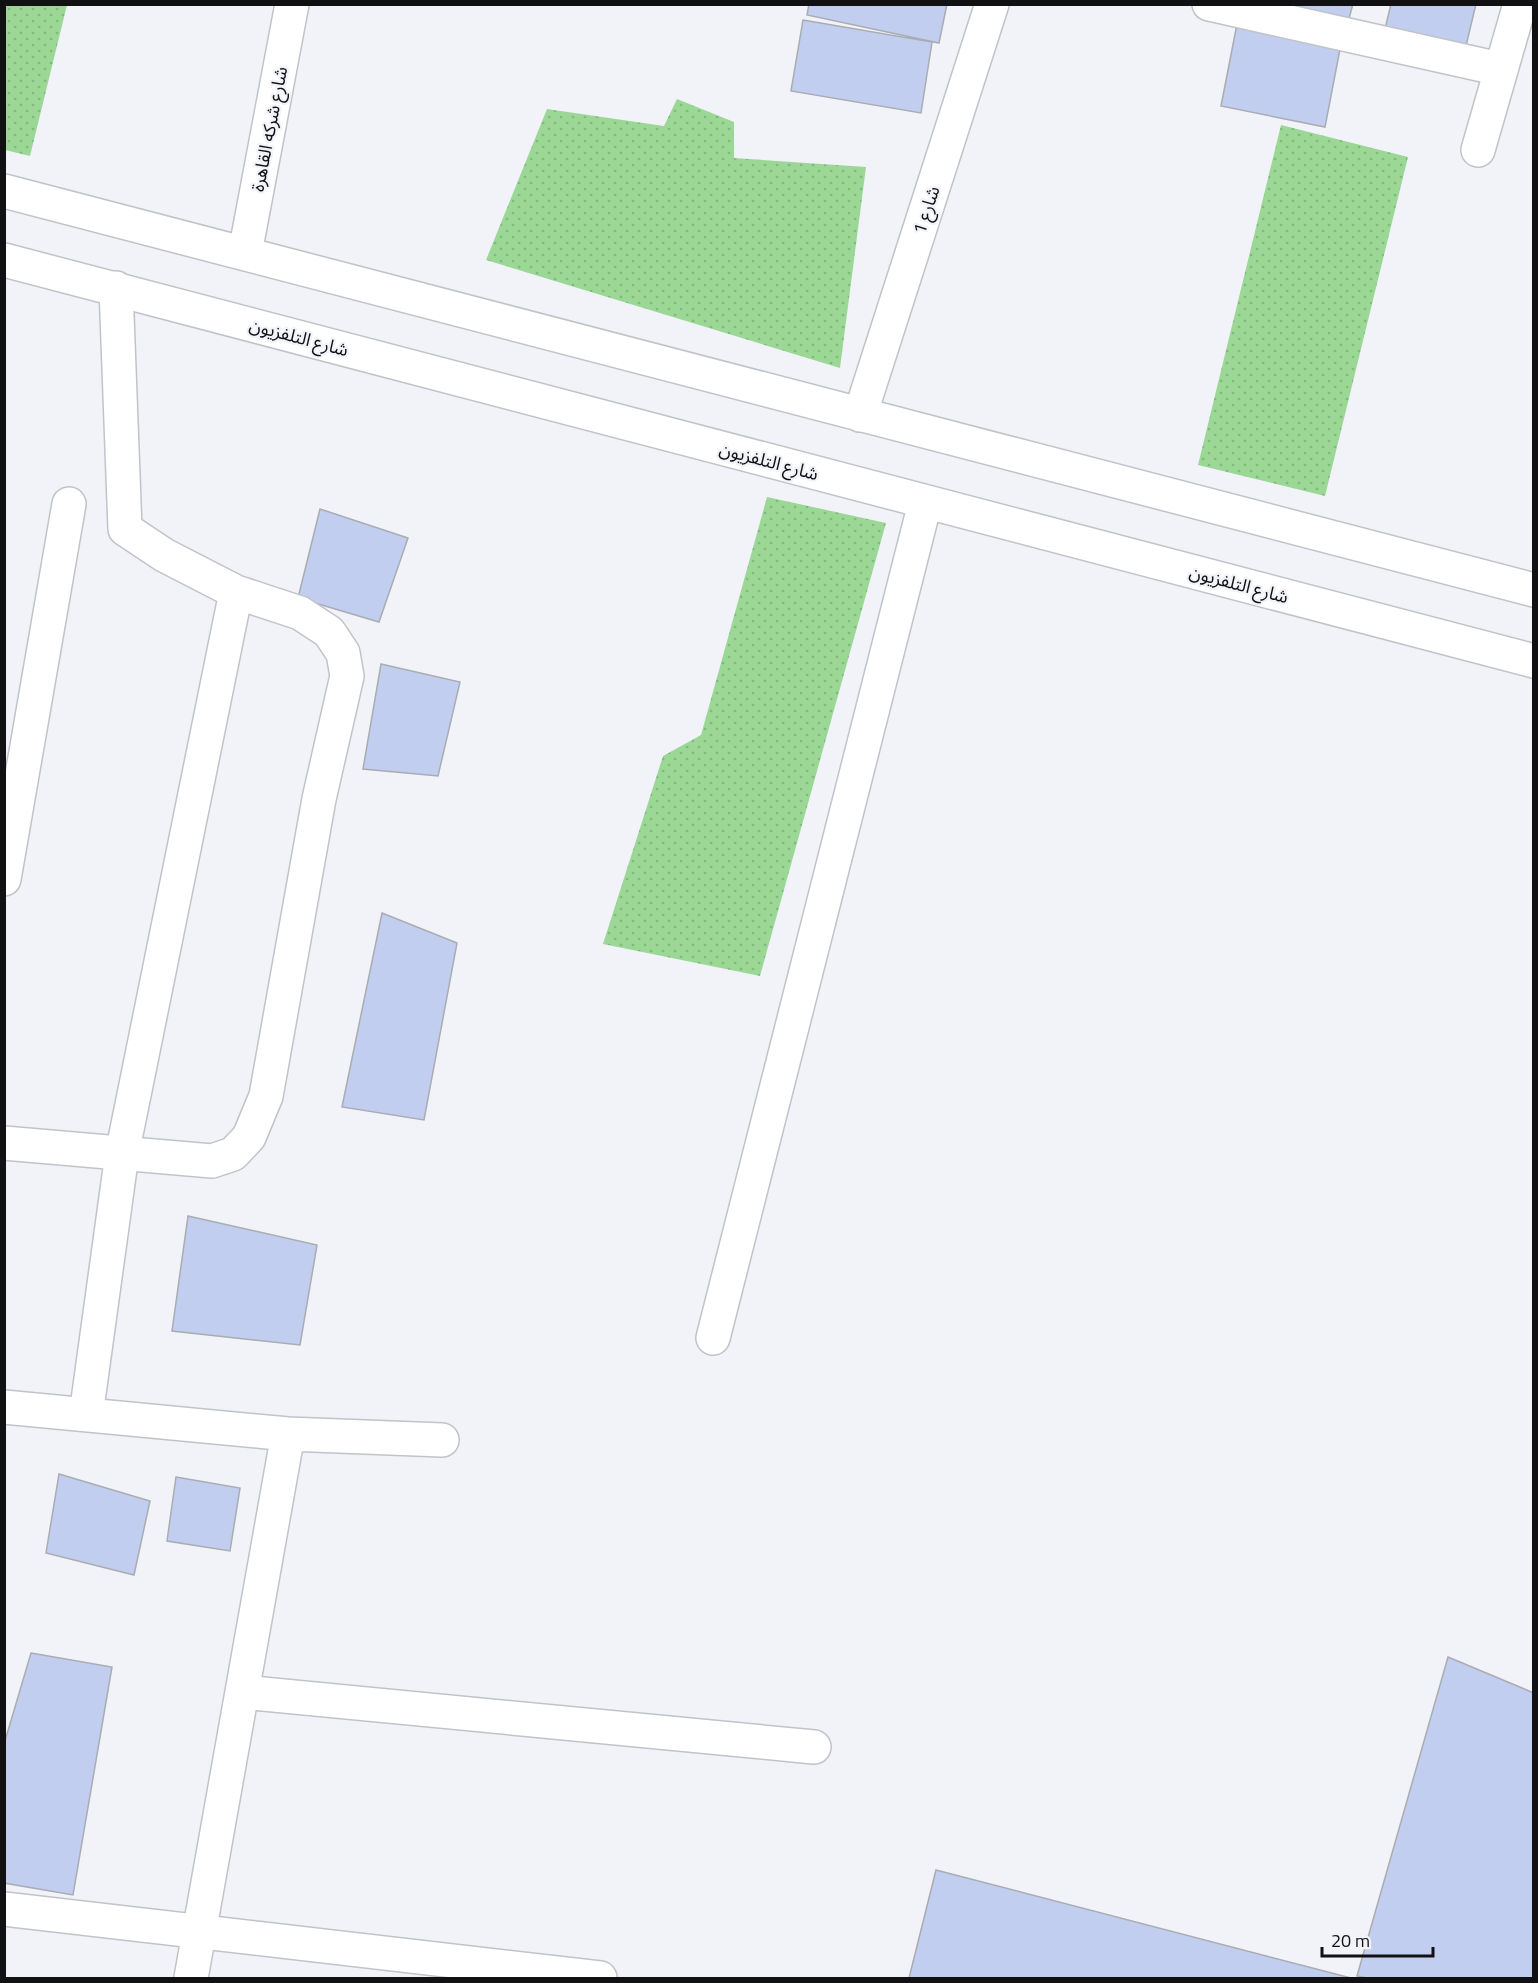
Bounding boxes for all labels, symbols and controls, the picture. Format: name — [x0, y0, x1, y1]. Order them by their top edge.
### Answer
street label: شارع شركه القاهرة — [244, 64, 295, 194]
street label: شارع 1 — [906, 182, 947, 238]
street label: شارع التلفزيون — [246, 311, 352, 364]
street label: شارع التلفزيون — [716, 435, 822, 488]
street label: شارع التلفزيون — [1186, 558, 1292, 611]
scale bar — [1322, 1920, 1433, 1958]
text: 20 m — [1331, 1927, 1370, 1954]

